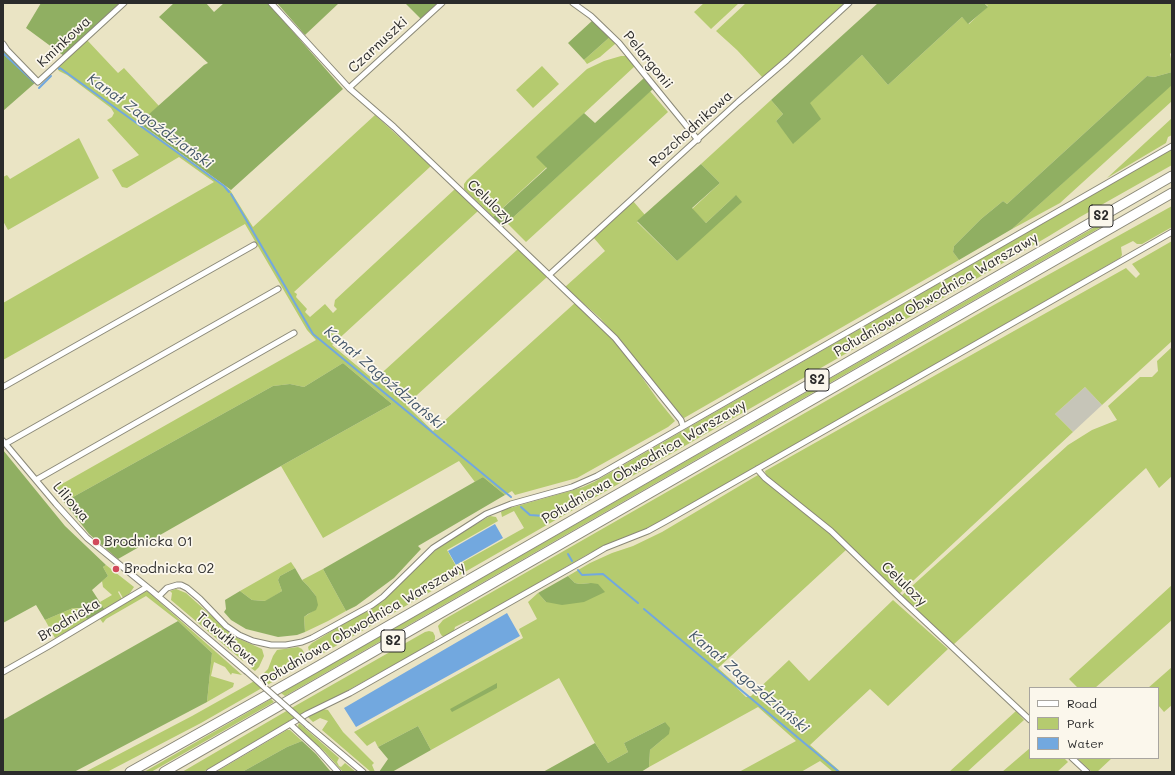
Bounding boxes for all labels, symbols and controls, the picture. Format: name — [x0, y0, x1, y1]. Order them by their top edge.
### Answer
street label: Kminkowa — [34, 13, 94, 71]
street label: Czarnuszki — [345, 13, 411, 77]
street label: Pelargonii — [620, 28, 676, 92]
water label: Kanał Zagoździański — [84, 69, 216, 173]
street label: Rozchodnikowa — [646, 87, 736, 171]
street label: Celulozy — [464, 176, 516, 228]
road number: S2 — [1089, 205, 1113, 227]
street label: Południowa Obwodnica Warszawy — [831, 229, 1041, 361]
water label: Kanał Zagoździański — [320, 323, 448, 433]
road number: S2 — [805, 369, 829, 391]
street label: Południowa Obwodnica Warszawy — [539, 396, 749, 528]
street label: Liliowa — [49, 479, 93, 525]
place label: Brodnicka 01 — [104, 534, 193, 550]
marker: Brodnicka 01 — [91, 537, 101, 547]
street label: Południowa Obwodnica Warszawy — [258, 558, 468, 690]
street label: Celulozy — [878, 558, 930, 610]
place label: Brodnicka 02 — [124, 561, 214, 577]
marker: Brodnicka 02 — [111, 564, 121, 574]
street label: Brodnicka — [35, 595, 103, 645]
street label: Tawułkowa — [193, 609, 261, 669]
water label: Kanał Zagoździański — [685, 627, 813, 737]
road number: S2 — [381, 630, 405, 652]
legend — [1029, 687, 1159, 759]
text: Road — [1067, 695, 1097, 711]
text: Park — [1067, 715, 1094, 731]
text: Water — [1067, 735, 1104, 751]

